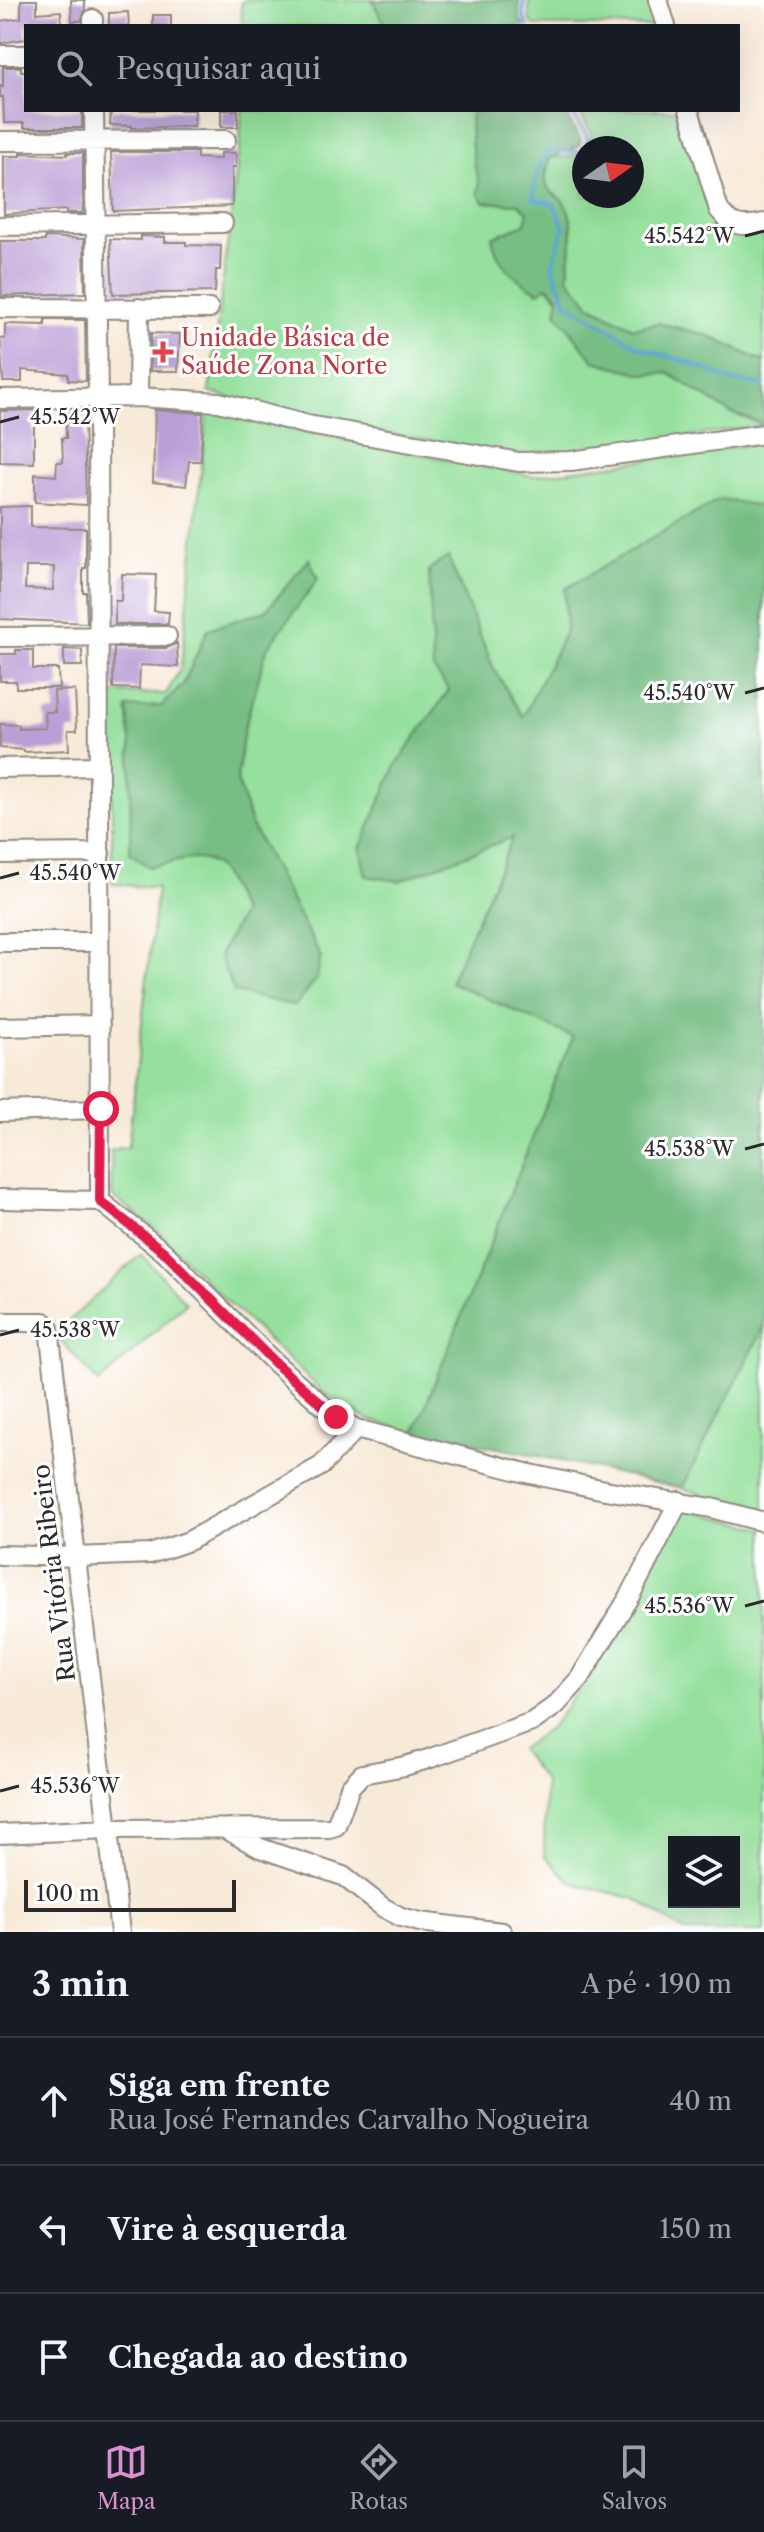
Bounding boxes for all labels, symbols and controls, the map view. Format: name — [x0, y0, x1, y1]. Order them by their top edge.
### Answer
search box — [24, 24, 740, 112]
icon: search — [52, 46, 96, 90]
text: Pesquisar aqui — [116, 50, 321, 87]
north arrow — [572, 136, 644, 208]
text: 45.542°W — [644, 224, 735, 248]
place label: Unidade Básica de Saúde Zona Norte — [181, 323, 390, 380]
marker: Unidade Básica de Saúde Zona Norte — [152, 341, 174, 363]
text: 45.542°W — [30, 405, 121, 429]
text: 45.540°W — [643, 681, 736, 705]
text: 45.540°W — [29, 861, 122, 885]
route start — [83, 1091, 119, 1127]
text: 45.538°W — [644, 1137, 735, 1161]
text: 45.538°W — [30, 1318, 121, 1342]
route end — [318, 1399, 354, 1435]
street label: Rua Vitória Ribeiro — [26, 1463, 81, 1683]
text: 45.536°W — [644, 1594, 735, 1618]
text: 45.536°W — [30, 1774, 121, 1798]
map controls — [668, 1836, 740, 1908]
button: layers — [668, 1836, 740, 1908]
scale bar — [24, 1876, 236, 1912]
text: 100 m — [36, 1880, 99, 1907]
text: 3 min — [32, 1963, 129, 2005]
text: A pé · 190 m — [581, 1968, 732, 2000]
text: Siga em frente — [108, 2067, 330, 2104]
icon: ahead — [32, 2079, 76, 2123]
text: 40 m — [669, 2085, 732, 2117]
text: Rua José Fernandes Carvalho Nogueira — [108, 2104, 589, 2136]
icon: left — [32, 2207, 76, 2251]
text: Vire à esquerda — [108, 2211, 347, 2248]
text: 150 m — [659, 2213, 732, 2245]
icon: arrive — [32, 2335, 76, 2379]
text: Chegada ao destino — [108, 2339, 408, 2376]
tab: Mapa — [97, 2440, 156, 2515]
tab: Rotas — [350, 2440, 408, 2515]
tab: Salvos — [602, 2440, 667, 2515]

